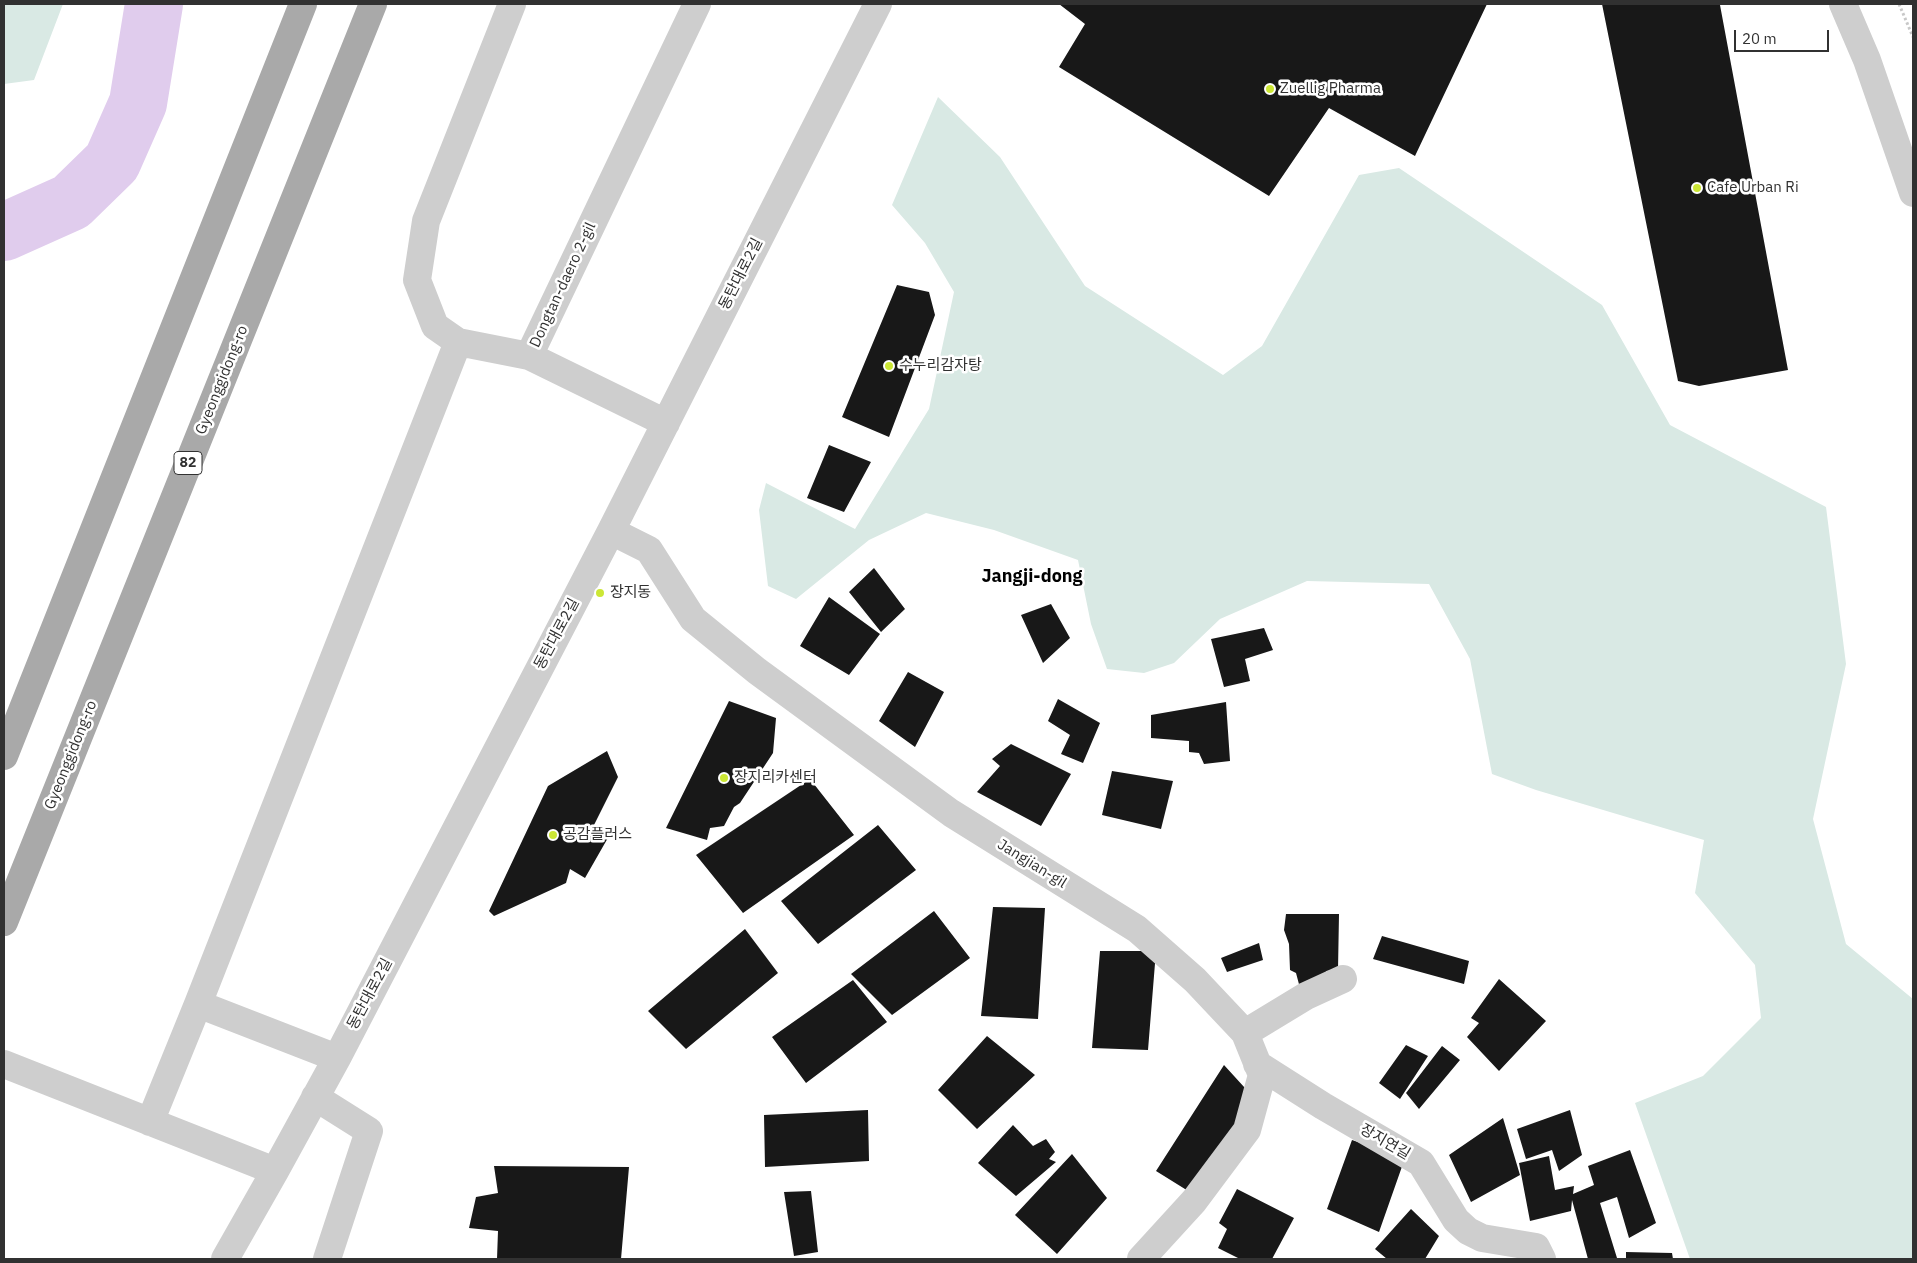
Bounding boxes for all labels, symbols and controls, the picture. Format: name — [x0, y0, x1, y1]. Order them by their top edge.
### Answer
scale bar — [1737, 20, 1832, 52]
text: 20 m — [1742, 29, 1777, 48]
place label: Zuellig Pharma — [1280, 80, 1381, 98]
marker: Zuellig Pharma — [1264, 83, 1276, 95]
place label: Cafe Urban Ri — [1707, 179, 1799, 197]
marker: Cafe Urban Ri — [1691, 182, 1703, 194]
street label: Dongtan-daero 2-gil — [526, 220, 600, 350]
street label: 동탄대로2길 — [715, 235, 767, 313]
street label: Gyeonggidong-ro — [192, 323, 252, 437]
place label: 수누리감자탕 — [899, 357, 982, 375]
marker: 수누리감자탕 — [883, 360, 895, 372]
road number: 82 — [174, 452, 202, 474]
district label: Jangji-dong — [982, 566, 1082, 588]
place label: 장지동 — [610, 584, 651, 602]
marker: 장지동 — [594, 587, 606, 599]
street label: 동탄대로2길 — [531, 595, 583, 673]
street label: Gyeonggidong-ro — [41, 698, 101, 812]
place label: 장지리카센터 — [734, 769, 817, 787]
marker: 장지리카센터 — [718, 772, 730, 784]
place label: 공감플러스 — [563, 826, 632, 844]
marker: 공감플러스 — [547, 829, 559, 841]
street label: Jangjian-gil — [994, 836, 1070, 892]
street label: 동탄대로2길 — [344, 955, 396, 1033]
street label: 장지연길 — [1357, 1120, 1413, 1164]

